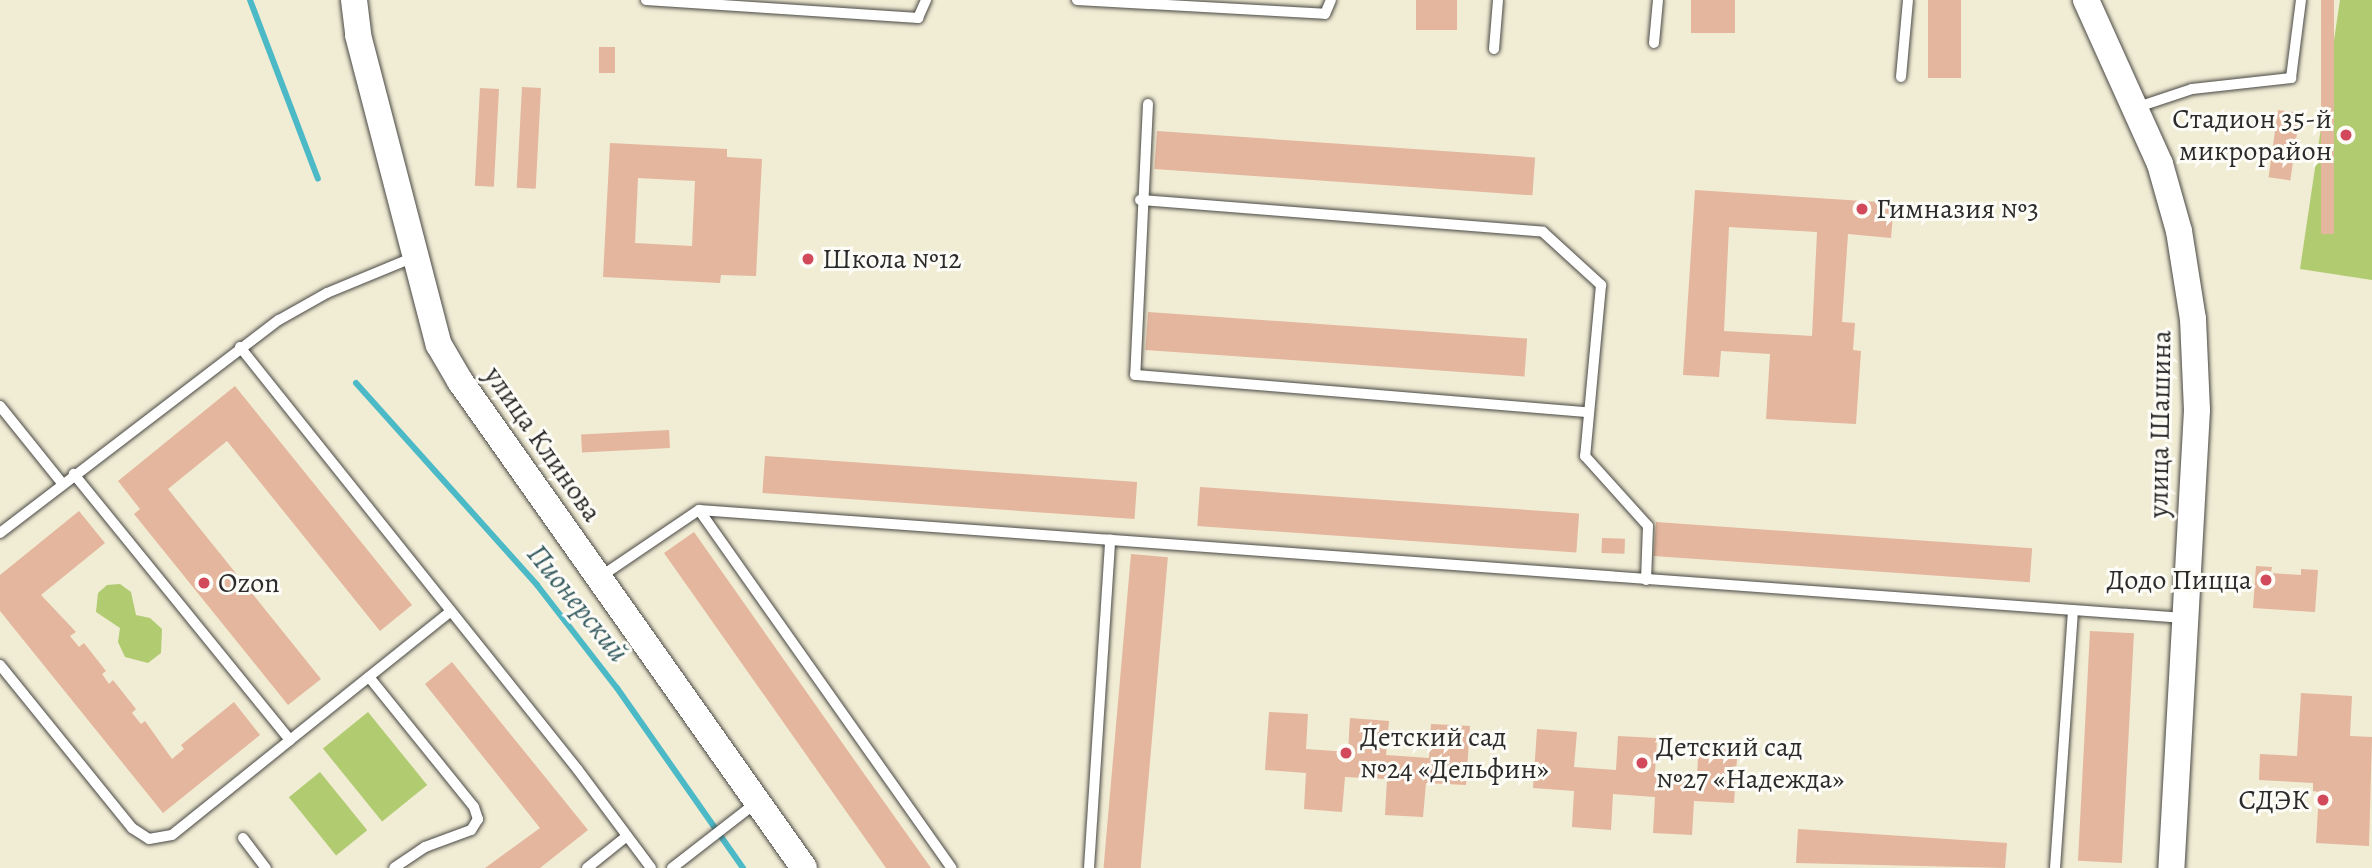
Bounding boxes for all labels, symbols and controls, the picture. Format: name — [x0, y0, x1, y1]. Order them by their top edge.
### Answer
place label: Стадион 35-й микрорайон — [2172, 102, 2332, 168]
marker: Стадион 35-й микрорайон — [2338, 127, 2354, 143]
place label: Гимназия №3 — [1876, 192, 2039, 226]
marker: Гимназия №3 — [1854, 201, 1870, 217]
place label: Школа №12 — [822, 242, 962, 276]
marker: Школа №12 — [800, 251, 816, 267]
street label: улица Шашина — [2142, 330, 2178, 518]
street label: улица Клинова — [477, 360, 609, 528]
water label: Пионерский — [519, 537, 637, 669]
place label: Додо Пицца — [2106, 563, 2252, 597]
place label: Ozon — [218, 566, 280, 600]
marker: Додо Пицца — [2258, 572, 2274, 588]
marker: Ozon — [196, 575, 212, 591]
place label: Детский сад №24 «Дельфин» — [1360, 720, 1549, 786]
place label: Детский сад №27 «Надежда» — [1656, 730, 1844, 796]
marker: Детский сад №24 «Дельфин» — [1338, 745, 1354, 761]
marker: Детский сад №27 «Надежда» — [1634, 755, 1650, 771]
place label: СДЭК — [2238, 783, 2309, 817]
marker: СДЭК — [2315, 792, 2331, 808]

